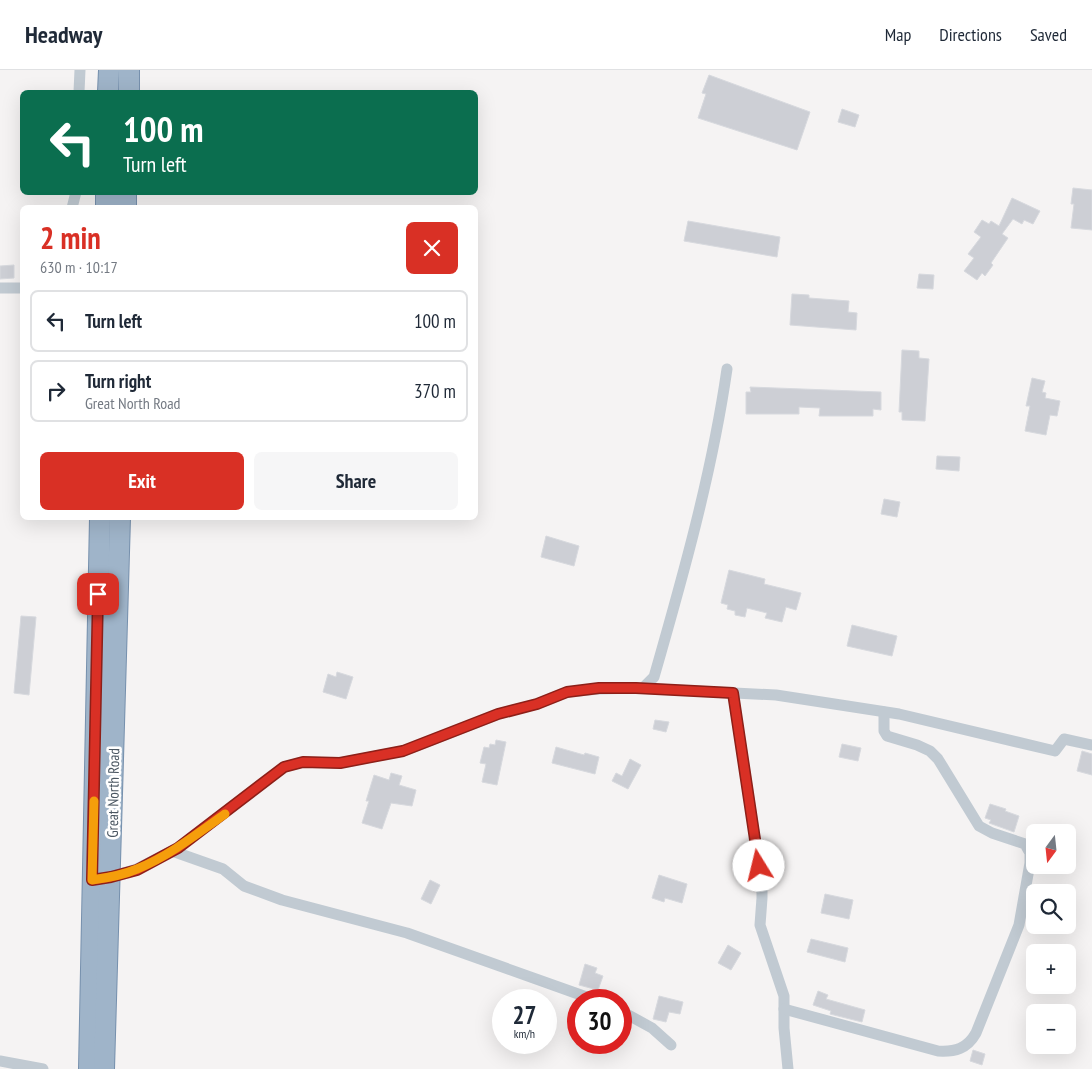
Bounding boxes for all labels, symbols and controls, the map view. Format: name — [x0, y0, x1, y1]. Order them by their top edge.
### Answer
text: Headway — [25, 19, 102, 50]
text: Map — [885, 23, 911, 46]
text: Directions — [939, 23, 1002, 46]
text: Saved — [1030, 23, 1067, 46]
text: 100 m — [123, 106, 204, 152]
icon: left — [40, 110, 105, 175]
text: Turn left — [123, 150, 187, 178]
text: 2 min — [40, 218, 101, 257]
button: close — [406, 222, 458, 274]
text: 630 m · 10:17 — [40, 257, 118, 277]
icon: left — [42, 307, 70, 335]
text: Turn left — [85, 309, 142, 333]
text: 100 m — [414, 309, 456, 333]
text: Turn right — [85, 369, 151, 393]
icon: right — [42, 377, 70, 405]
text: 370 m — [414, 379, 456, 403]
text: Great North Road — [85, 393, 180, 413]
button: Exit — [40, 452, 244, 510]
button: Share — [254, 452, 458, 510]
pin — [77, 573, 119, 615]
icon: arrive — [84, 580, 112, 608]
street label: Great North Road — [103, 748, 123, 838]
north arrow — [1026, 824, 1076, 874]
map controls — [1026, 824, 1076, 1054]
position arrow — [732, 839, 784, 891]
button: search — [1026, 884, 1076, 934]
button: + — [1026, 944, 1076, 994]
speed limit sign: 30 — [567, 989, 632, 1054]
text: 27 — [513, 999, 536, 1031]
button: − — [1026, 1004, 1076, 1054]
text: km/h — [514, 1026, 535, 1041]

